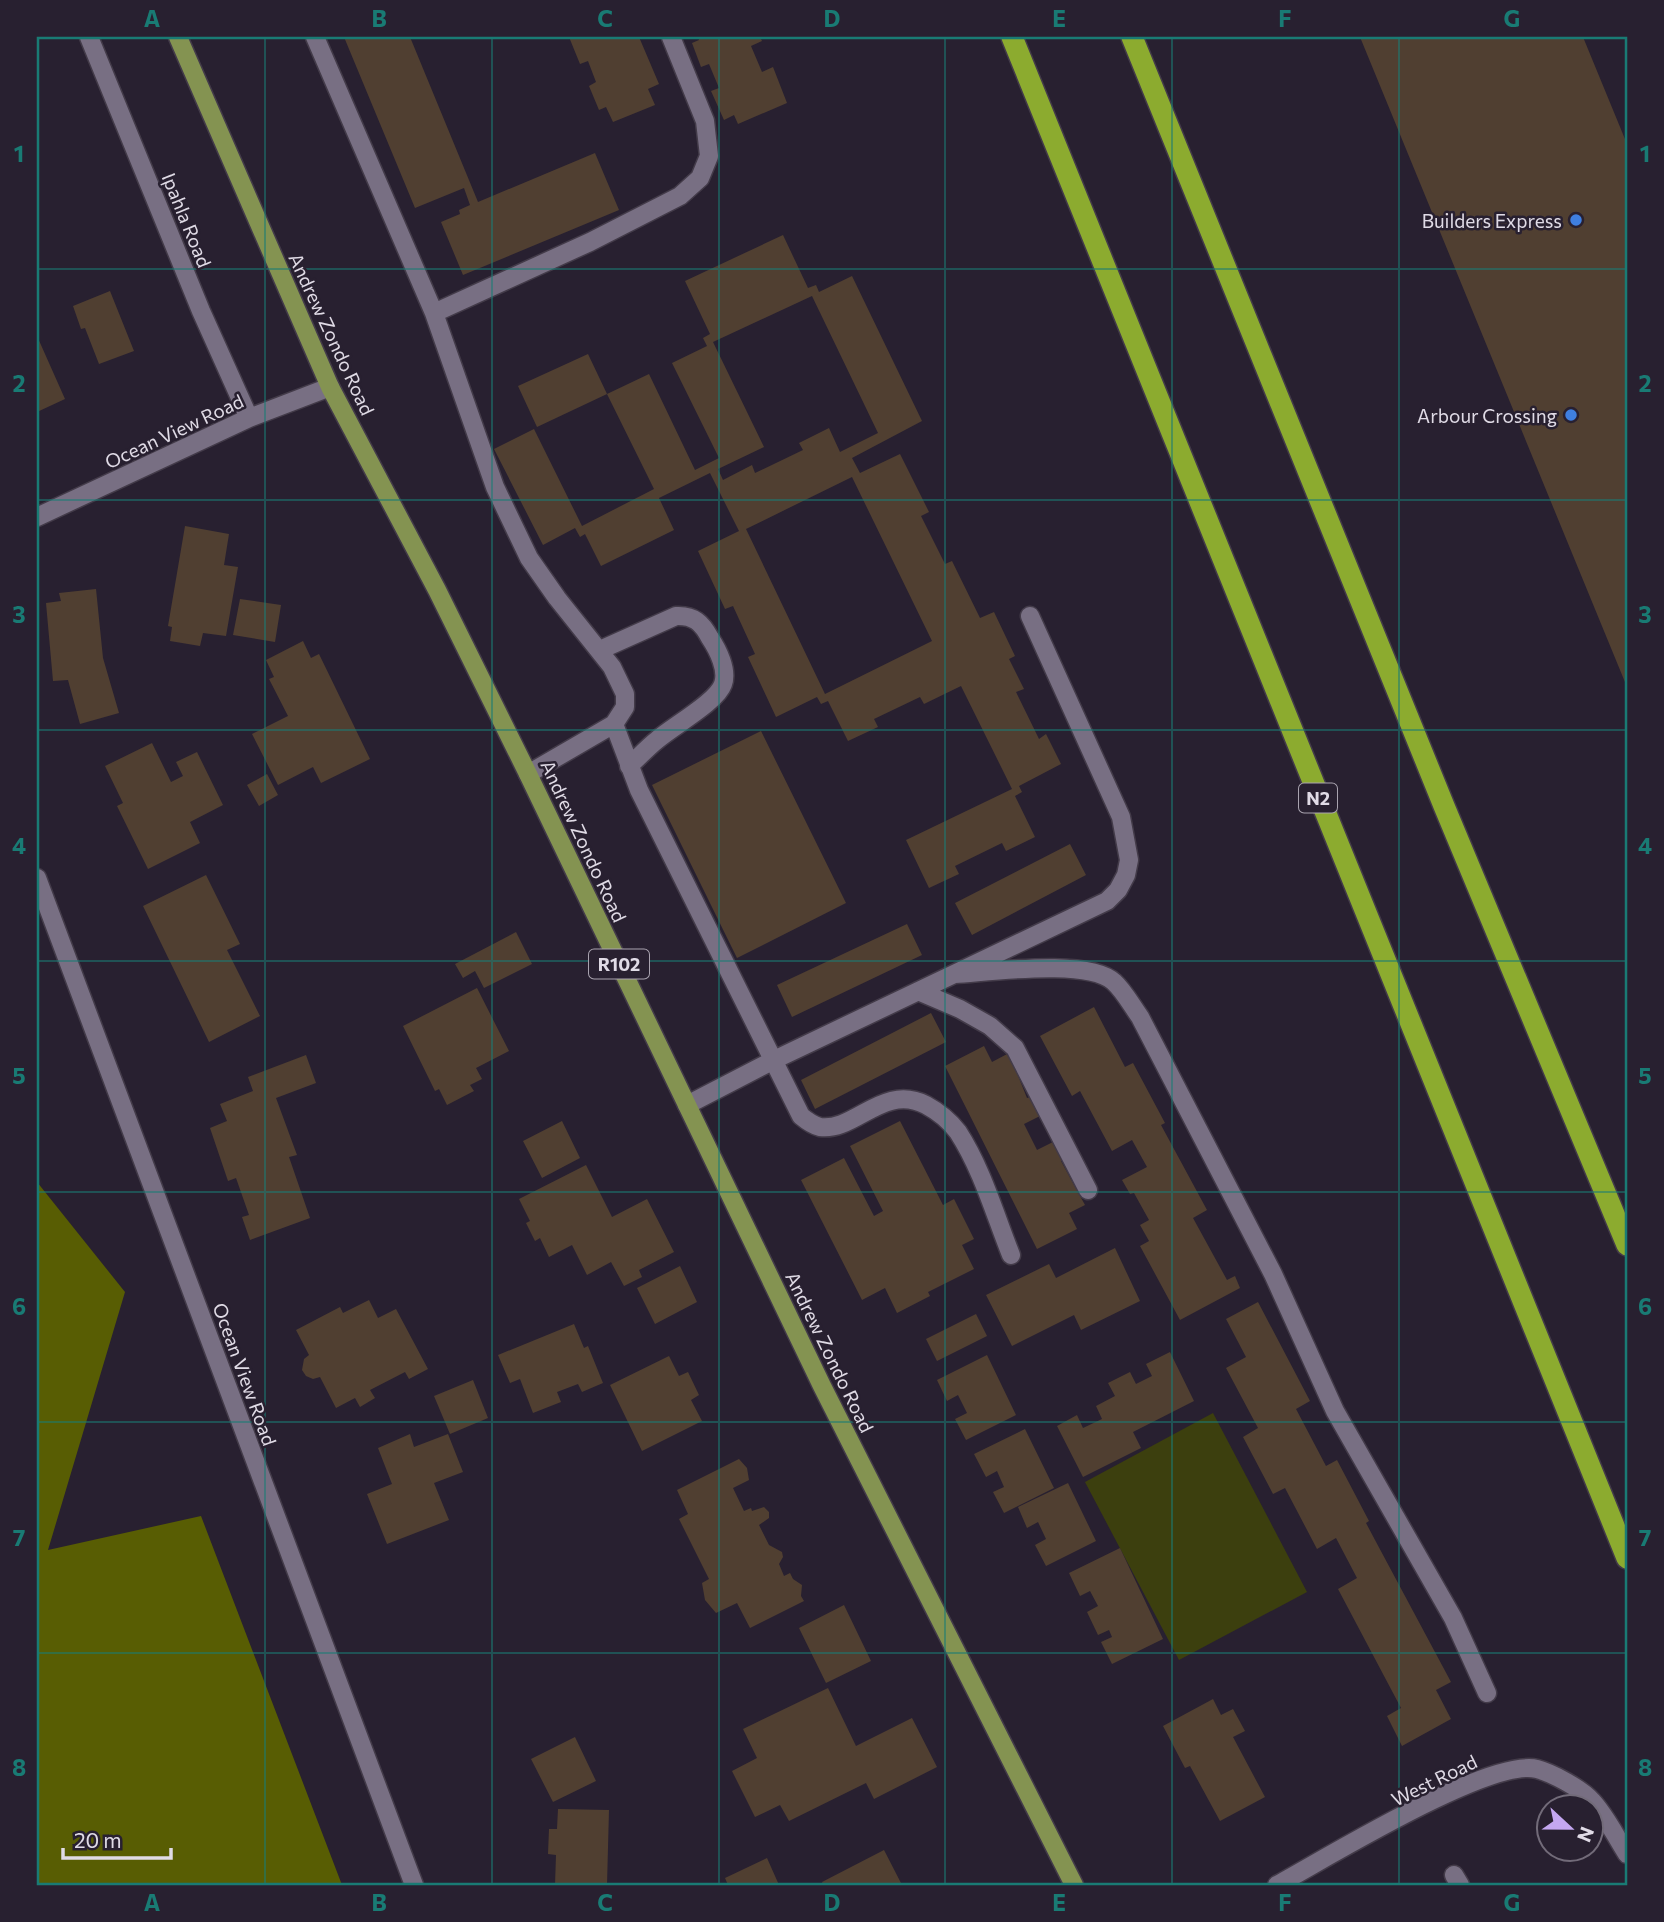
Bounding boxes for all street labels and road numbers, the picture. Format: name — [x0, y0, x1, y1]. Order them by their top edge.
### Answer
street label: Ipahla Road — [158, 169, 216, 271]
street label: Andrew Zondo Road — [284, 249, 380, 419]
street label: Ocean View Road — [101, 389, 247, 473]
street label: Andrew Zondo Road — [536, 756, 632, 926]
road number: N2 — [1299, 784, 1337, 812]
road number: R102 — [589, 950, 649, 979]
street label: Andrew Zondo Road — [781, 1268, 879, 1436]
street label: Ocean View Road — [208, 1299, 282, 1449]
street label: West Road — [1387, 1749, 1481, 1811]

